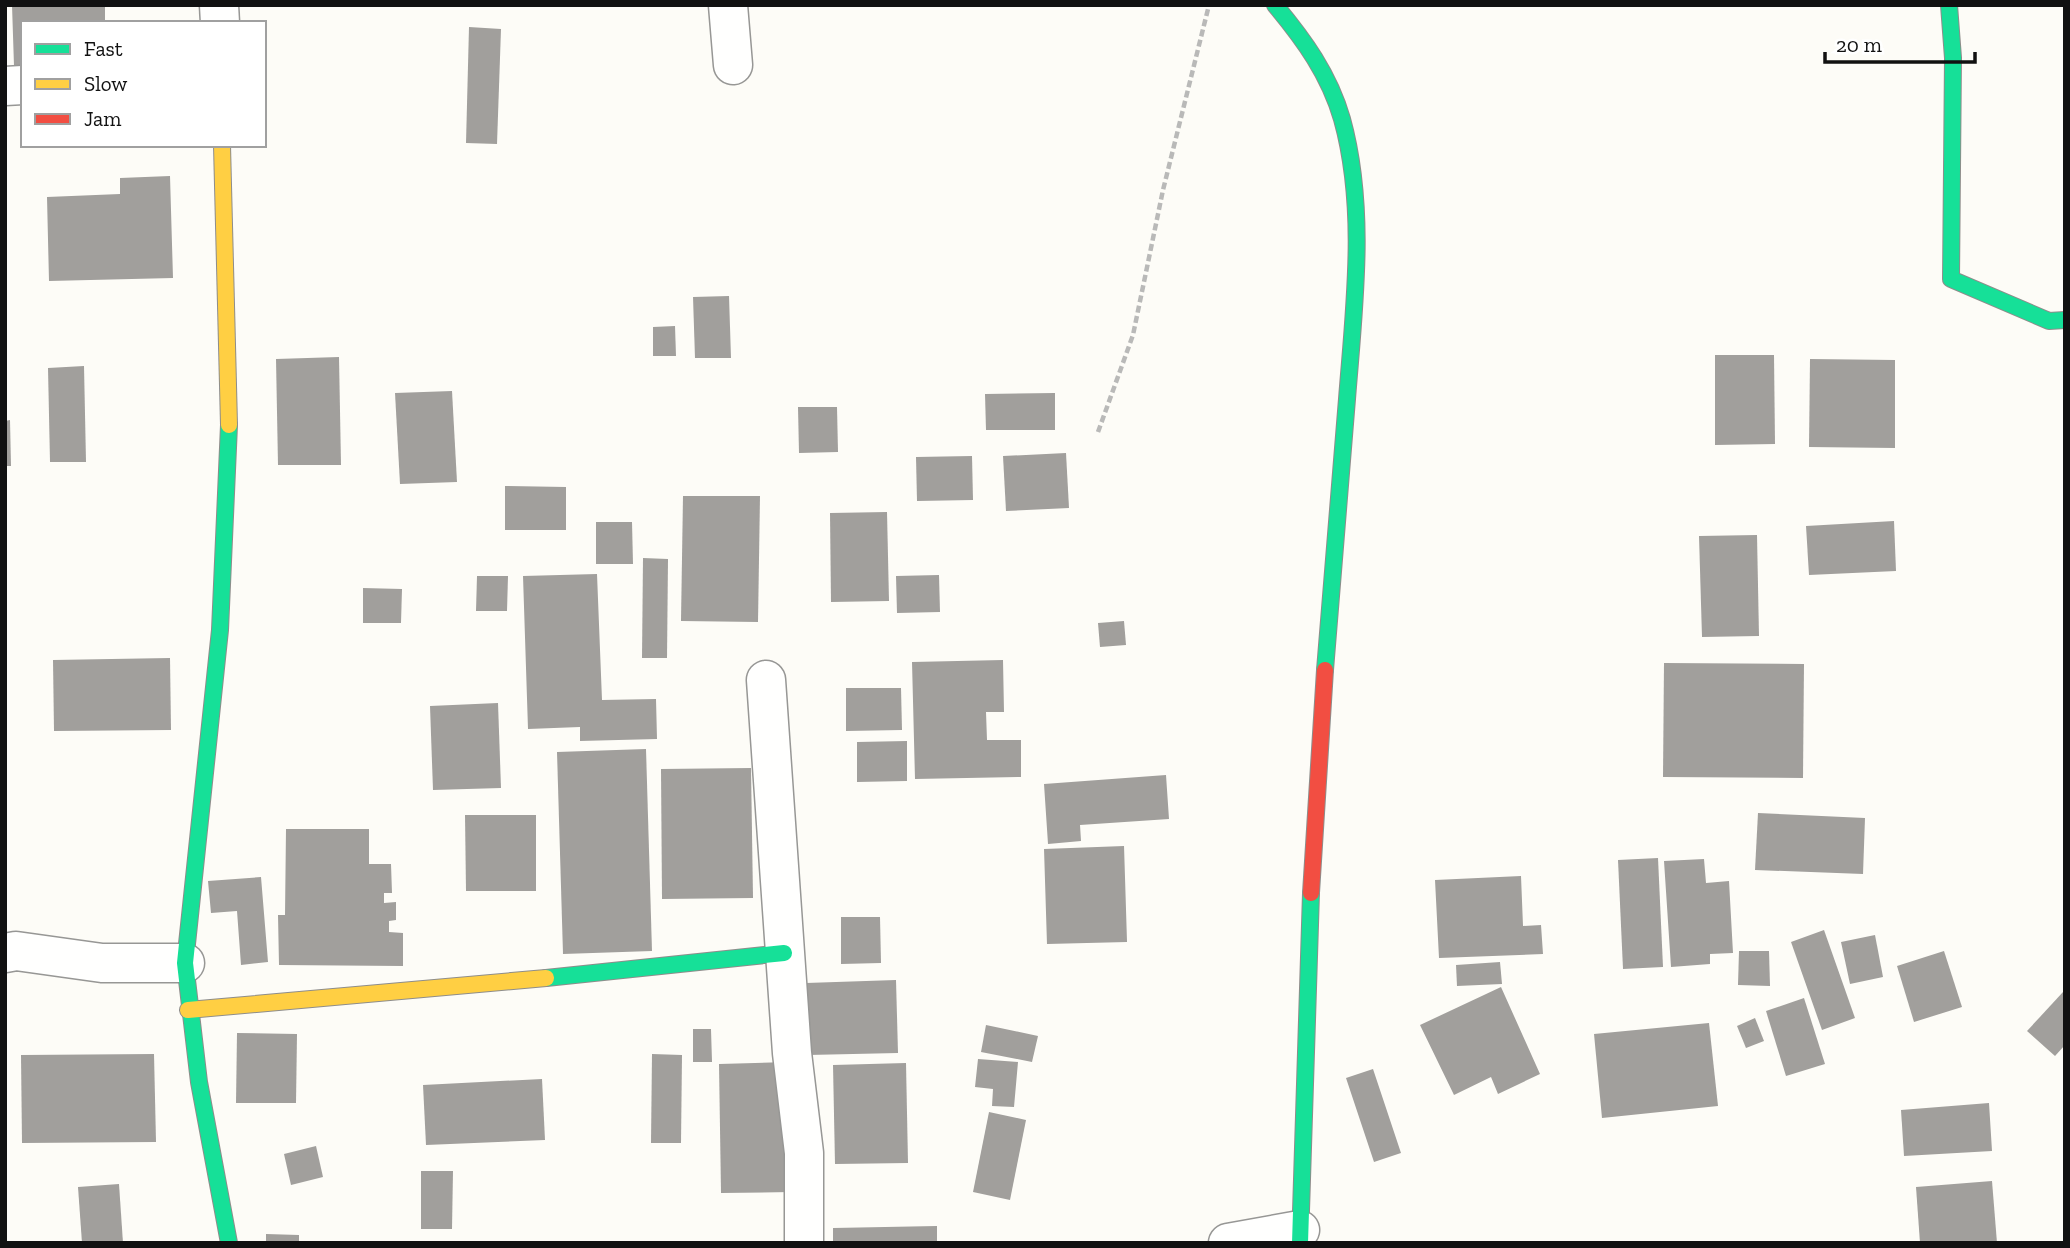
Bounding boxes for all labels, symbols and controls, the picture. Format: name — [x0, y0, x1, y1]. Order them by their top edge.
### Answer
legend — [21, 21, 266, 147]
scale bar — [1825, 21, 1976, 65]
text: 20 m — [1836, 32, 1882, 57]
text: Fast — [84, 36, 123, 61]
text: Slow — [84, 71, 127, 96]
text: Jam — [84, 106, 121, 131]

